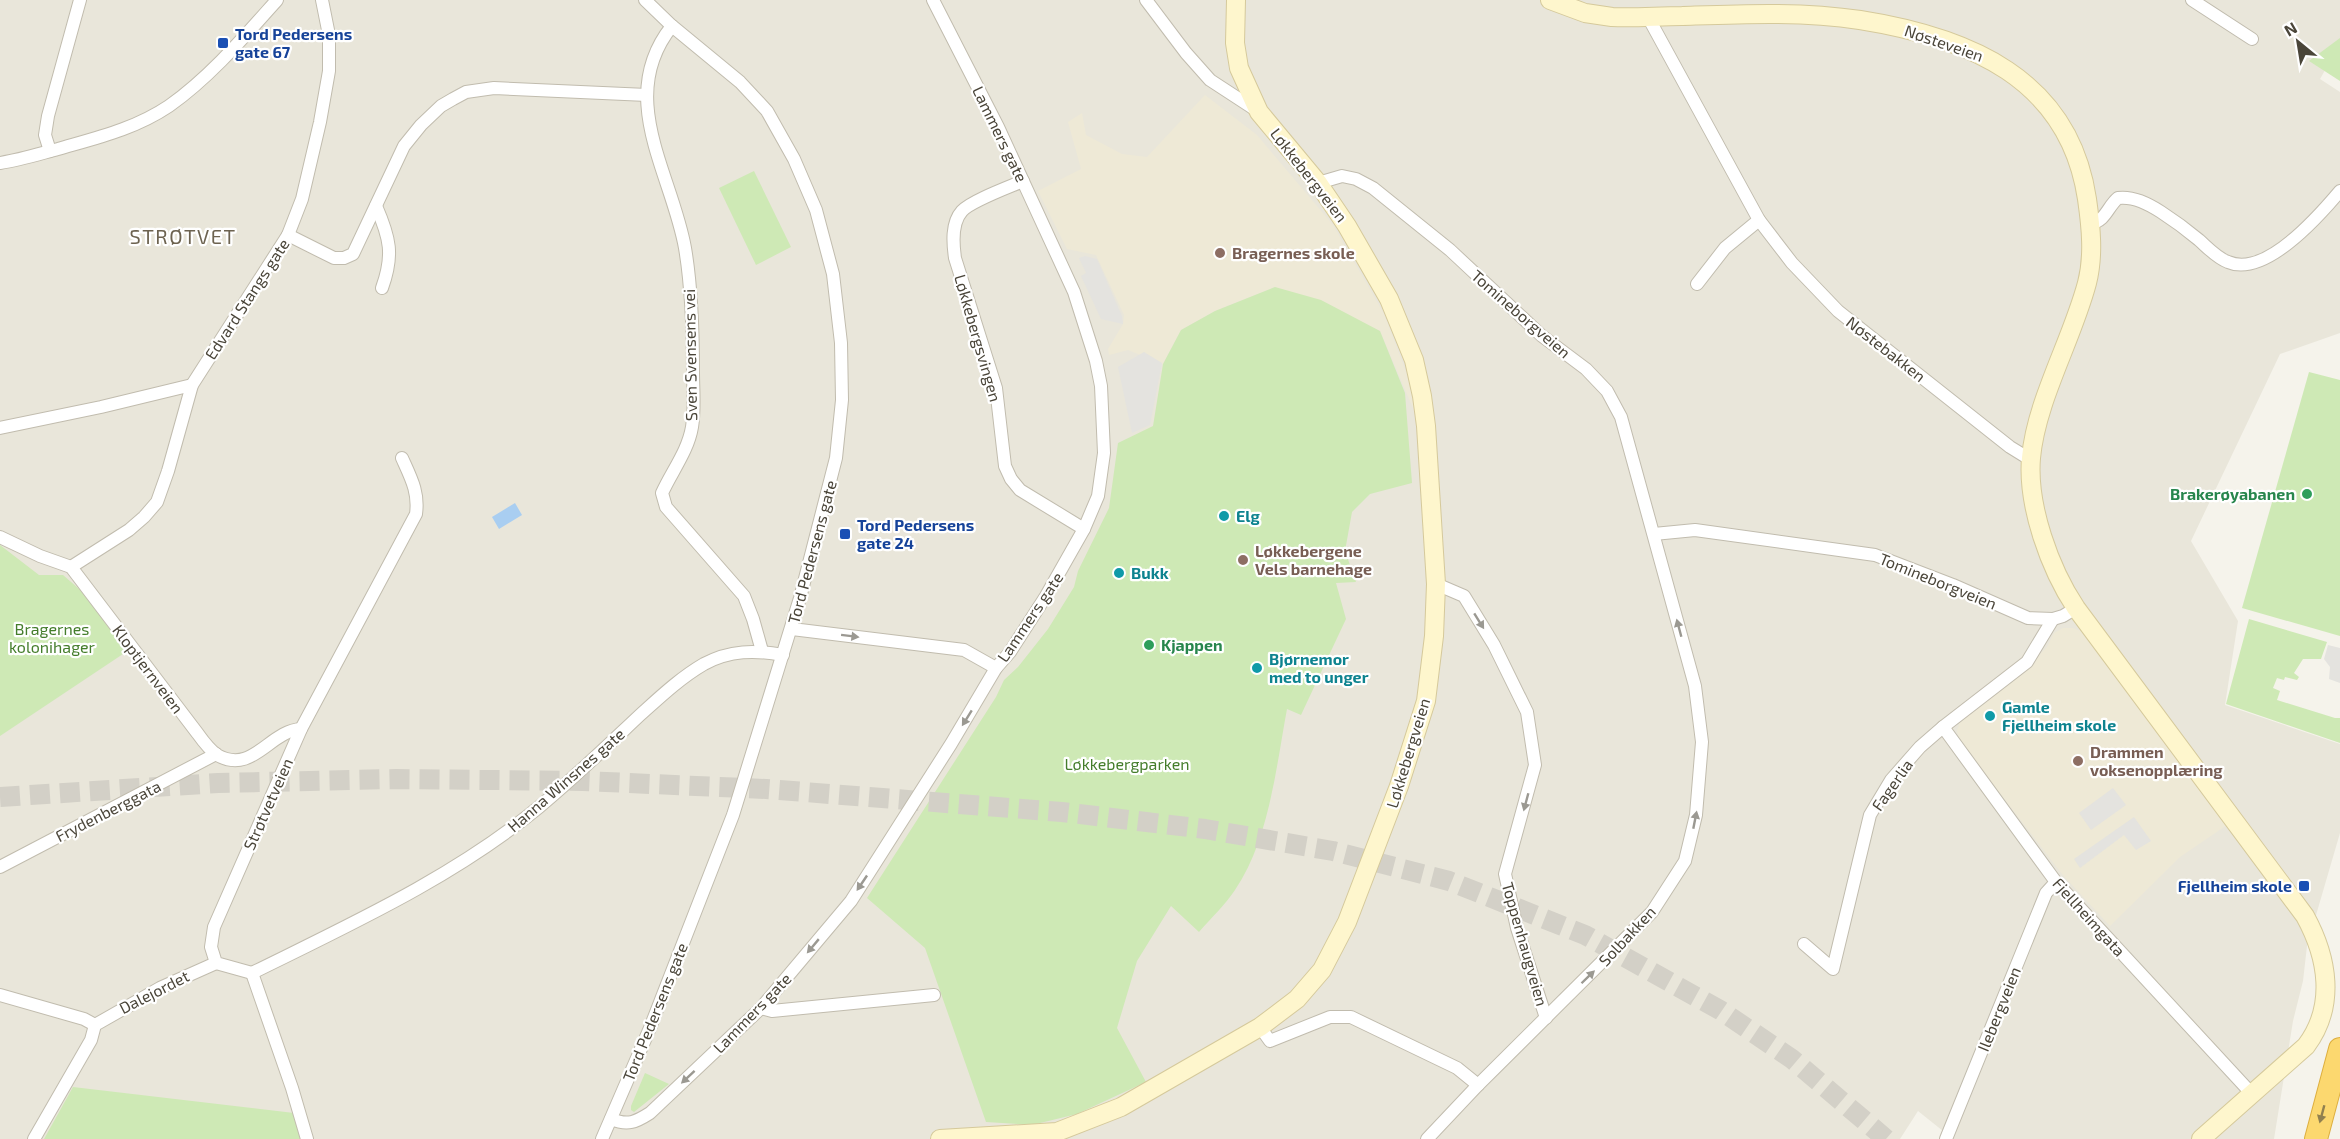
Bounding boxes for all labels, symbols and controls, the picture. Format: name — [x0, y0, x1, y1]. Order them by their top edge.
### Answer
north arrow — [2268, 12, 2328, 72]
text: N — [2280, 17, 2300, 40]
street label: Nøsteveien — [1902, 20, 1986, 65]
place label: Tord Pedersens gate 67 — [235, 24, 352, 61]
marker: Tord Pedersens gate 67 — [216, 36, 230, 50]
street label: Lammers gate — [969, 83, 1032, 185]
street label: Løkkebergveien — [1267, 124, 1352, 225]
district label: STRØTVET — [129, 224, 237, 248]
street label: Edvard Stangs gate — [200, 235, 293, 363]
place label: Bragernes skole — [1232, 243, 1355, 262]
marker: Bragernes skole — [1213, 246, 1227, 260]
street label: Tomineborgveien — [1468, 266, 1575, 362]
street label: Løkkebergsvingen — [951, 272, 1006, 404]
street label: Sven Svensens vei — [679, 289, 700, 421]
street label: Nøstebakken — [1843, 312, 1930, 385]
street label: Tord Pedersens gate — [783, 478, 840, 626]
place label: Brakerøyabanen — [2170, 484, 2295, 504]
marker: Brakerøyabanen — [2300, 487, 2314, 501]
place label: Elg — [1236, 506, 1260, 525]
marker: Elg — [1217, 509, 1231, 523]
place label: Tord Pedersens gate 24 — [857, 515, 974, 552]
marker: Tord Pedersens gate 24 — [838, 527, 852, 541]
place label: Løkkebergene Vels barnehage — [1255, 541, 1372, 578]
street label: Tomineborgveien — [1877, 548, 2000, 613]
marker: Løkkebergene Vels barnehage — [1236, 553, 1250, 567]
place label: Bukk — [1131, 563, 1169, 582]
marker: Bukk — [1112, 566, 1126, 580]
street label: Lammers gate — [993, 568, 1067, 665]
one-way arrow — [1473, 613, 1484, 629]
one-way arrow — [1674, 618, 1684, 637]
park label: Bragernes kolonihager — [9, 619, 96, 656]
street label: Kloptjernveien — [108, 621, 188, 717]
one-way arrow — [840, 631, 859, 640]
place label: Kjappen — [1161, 635, 1223, 654]
marker: Kjappen — [1142, 638, 1156, 652]
place label: Bjørnemor med to unger — [1269, 649, 1369, 686]
marker: Bjørnemor med to unger — [1250, 661, 1264, 675]
street label: Løkkebergveien — [1382, 696, 1433, 810]
place label: Gamle Fjellheim skole — [2002, 697, 2116, 734]
marker: Gamle Fjellheim skole — [1983, 709, 1997, 723]
one-way arrow — [961, 710, 972, 726]
street label: Hanna Winsnes gate — [503, 724, 628, 836]
place label: Drammen voksenopplæring — [2090, 742, 2223, 779]
park label: Løkkebergparken — [1064, 754, 1190, 773]
marker: Drammen voksenopplæring — [2071, 754, 2085, 768]
street label: Strøtvetveien — [239, 755, 296, 853]
street label: Fagerlia — [1867, 755, 1916, 814]
street label: Frydenberggata — [52, 776, 164, 845]
one-way arrow — [1520, 793, 1530, 811]
one-way arrow — [1691, 810, 1700, 829]
street label: Fjellheimgata — [2048, 873, 2130, 961]
one-way arrow — [857, 875, 868, 891]
place label: Fjellheim skole — [2178, 876, 2292, 895]
marker: Fjellheim skole — [2297, 879, 2311, 893]
street label: Toppenhaugveien — [1499, 880, 1552, 1008]
street label: Solbakken — [1594, 902, 1659, 969]
one-way arrow — [807, 938, 820, 953]
street label: Tord Pedersens gate — [618, 940, 691, 1084]
street label: Ilebergveien — [1973, 964, 2024, 1054]
street label: Dalejordet — [116, 966, 192, 1018]
street label: Lammers gate — [709, 969, 795, 1057]
one-way arrow — [1580, 970, 1595, 984]
one-way arrow — [680, 1070, 695, 1084]
one-way arrow — [2317, 1105, 2327, 1124]

